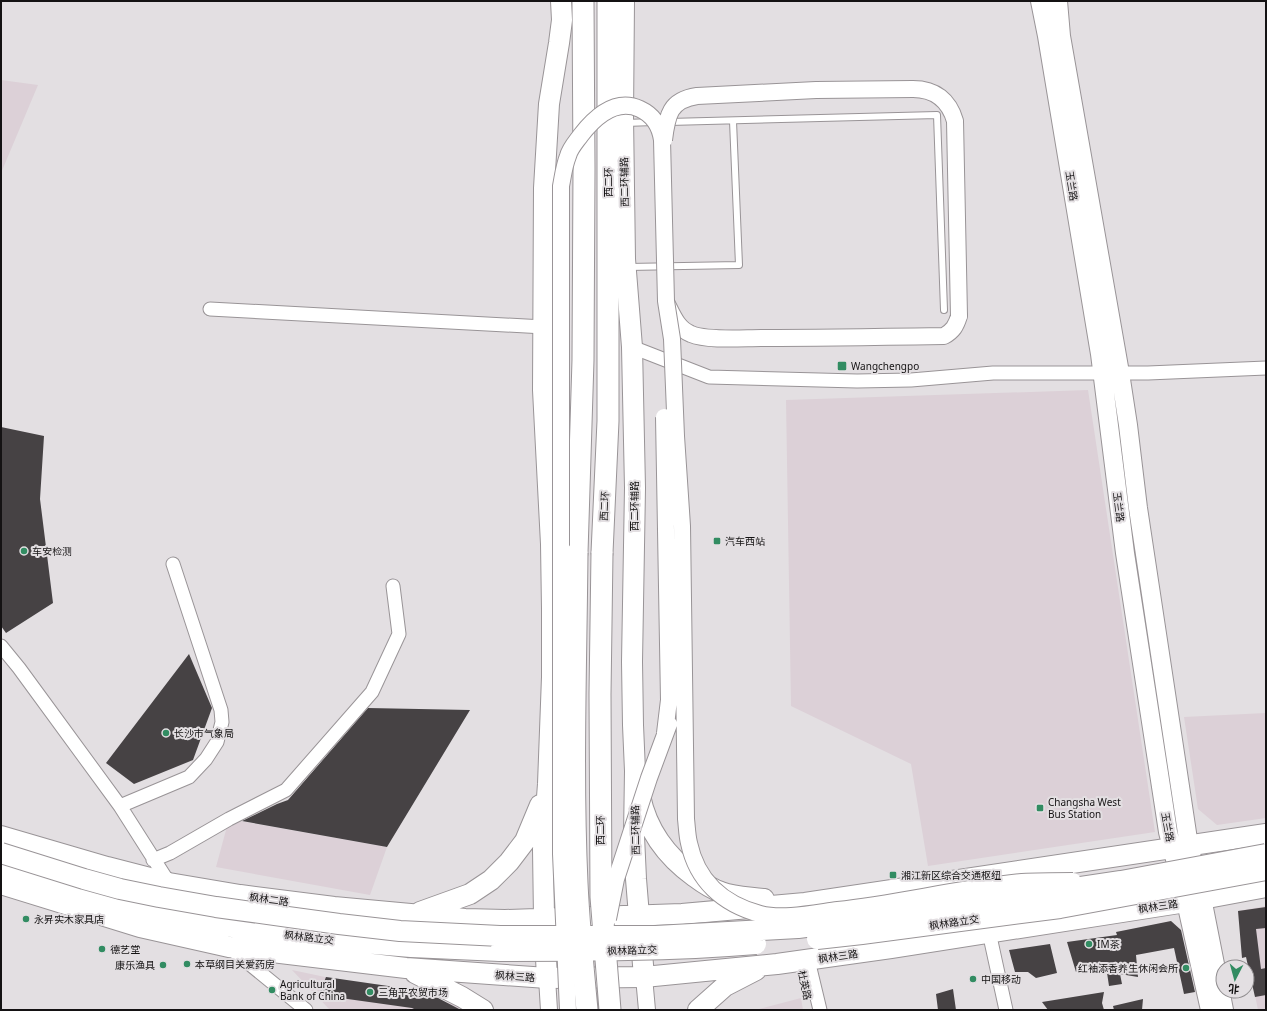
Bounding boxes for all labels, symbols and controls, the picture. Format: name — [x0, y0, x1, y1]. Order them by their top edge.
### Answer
street label: 西二环辅路 — [617, 157, 631, 207]
street label: 西二环 — [601, 167, 615, 197]
street label: 玉兰路 — [1063, 170, 1081, 202]
place label: Wangchengpo — [851, 359, 919, 373]
marker: Wangchengpo — [836, 360, 848, 372]
street label: 西二环辅路 — [627, 481, 641, 531]
street label: 西二环 — [596, 491, 612, 521]
street label: 玉兰路 — [1110, 491, 1128, 523]
place label: 汽车西站 — [725, 534, 765, 548]
marker: 汽车西站 — [712, 536, 722, 546]
place label: 车安检测 — [32, 544, 72, 558]
marker: 车安检测 — [19, 546, 29, 556]
place label: 长沙市气象局 — [174, 726, 234, 740]
marker: 长沙市气象局 — [161, 728, 171, 738]
place label: Changsha West Bus Station — [1048, 795, 1121, 821]
marker: Changsha West Bus Station — [1035, 803, 1045, 813]
street label: 西二环辅路 — [628, 805, 642, 855]
street label: 玉兰路 — [1159, 811, 1177, 843]
street label: 西二环 — [593, 815, 607, 845]
place label: 湘江新区综合交通枢纽 — [901, 868, 1001, 882]
marker: 湘江新区综合交通枢纽 — [888, 870, 898, 880]
street label: 枫林二路 — [248, 889, 290, 909]
street label: 枫林三路 — [1137, 896, 1179, 916]
place label: 永昇实木家具店 — [34, 912, 104, 926]
street label: 枫林路立交 — [928, 912, 980, 932]
marker: 永昇实木家具店 — [21, 914, 31, 924]
street label: 枫林路立交 — [283, 927, 335, 947]
place label: IM茶 — [1097, 937, 1120, 951]
marker: IM茶 — [1084, 939, 1094, 949]
place label: 德艺堂 — [110, 942, 140, 956]
street label: 枫林路立交 — [607, 942, 657, 958]
marker: 德艺堂 — [97, 944, 107, 954]
street label: 枫林三路 — [817, 946, 859, 966]
place label: 本草纲目关爱药房 — [195, 957, 275, 971]
place label: 康乐渔具 — [115, 958, 155, 972]
marker: 本草纲目关爱药房 — [182, 959, 192, 969]
north arrow — [1215, 959, 1255, 999]
marker: 康乐渔具 — [158, 960, 168, 970]
place label: 红袖添香养生休闲会所 — [1078, 961, 1178, 975]
marker: 红袖添香养生休闲会所 — [1181, 963, 1191, 973]
street label: 枫林三路 — [495, 968, 535, 984]
street label: 杜英路 — [795, 969, 815, 1001]
place label: 中国移动 — [981, 972, 1021, 986]
marker: 中国移动 — [968, 974, 978, 984]
place label: Agricultural Bank of China — [280, 977, 345, 1003]
text: 北 — [1228, 981, 1240, 997]
marker: Agricultural Bank of China — [267, 985, 277, 995]
place label: 三角平农贸市场 — [378, 985, 448, 999]
marker: 三角平农贸市场 — [365, 987, 375, 997]

